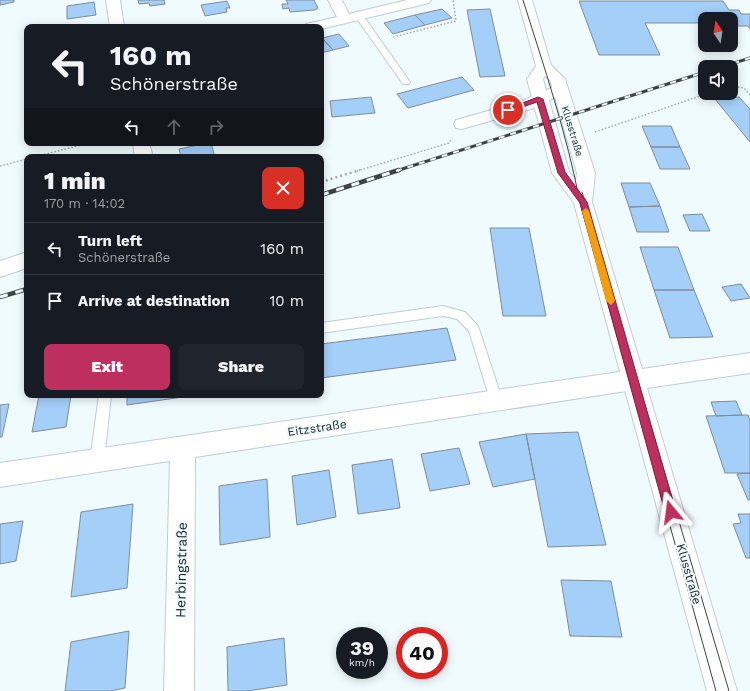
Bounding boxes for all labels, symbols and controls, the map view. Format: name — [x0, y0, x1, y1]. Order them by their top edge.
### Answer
north arrow — [698, 12, 738, 52]
map controls — [698, 12, 738, 100]
text: 160 m — [110, 39, 192, 72]
icon: left — [44, 40, 96, 92]
button: sound — [698, 60, 738, 100]
text: Schönerstraße — [110, 73, 238, 94]
pin — [491, 93, 525, 127]
icon: arrive — [497, 99, 519, 121]
street label: Klusstraße — [560, 105, 585, 158]
icon: left — [121, 116, 143, 138]
icon: ahead — [163, 116, 185, 138]
icon: right — [205, 116, 227, 138]
text: 1 min — [44, 167, 106, 195]
button: close — [262, 167, 304, 209]
text: 170 m · 14:02 — [44, 196, 125, 211]
text: Turn left — [78, 232, 142, 250]
icon: left — [44, 238, 66, 260]
text: 160 m — [260, 240, 304, 258]
text: Schönerstraße — [78, 250, 170, 265]
icon: arrive — [44, 290, 66, 312]
text: Arrive at destination — [78, 292, 230, 310]
text: 10 m — [269, 292, 304, 310]
button: Exit — [44, 344, 170, 390]
button: Share — [178, 344, 304, 390]
street label: Eitzstraße — [287, 417, 347, 439]
position arrow — [650, 491, 692, 533]
street label: Herbingstraße — [172, 522, 190, 618]
street label: Klusstraße — [674, 542, 704, 606]
speed limit sign: 40 — [396, 627, 448, 679]
text: 39 — [350, 636, 374, 660]
text: km/h — [349, 657, 375, 668]

